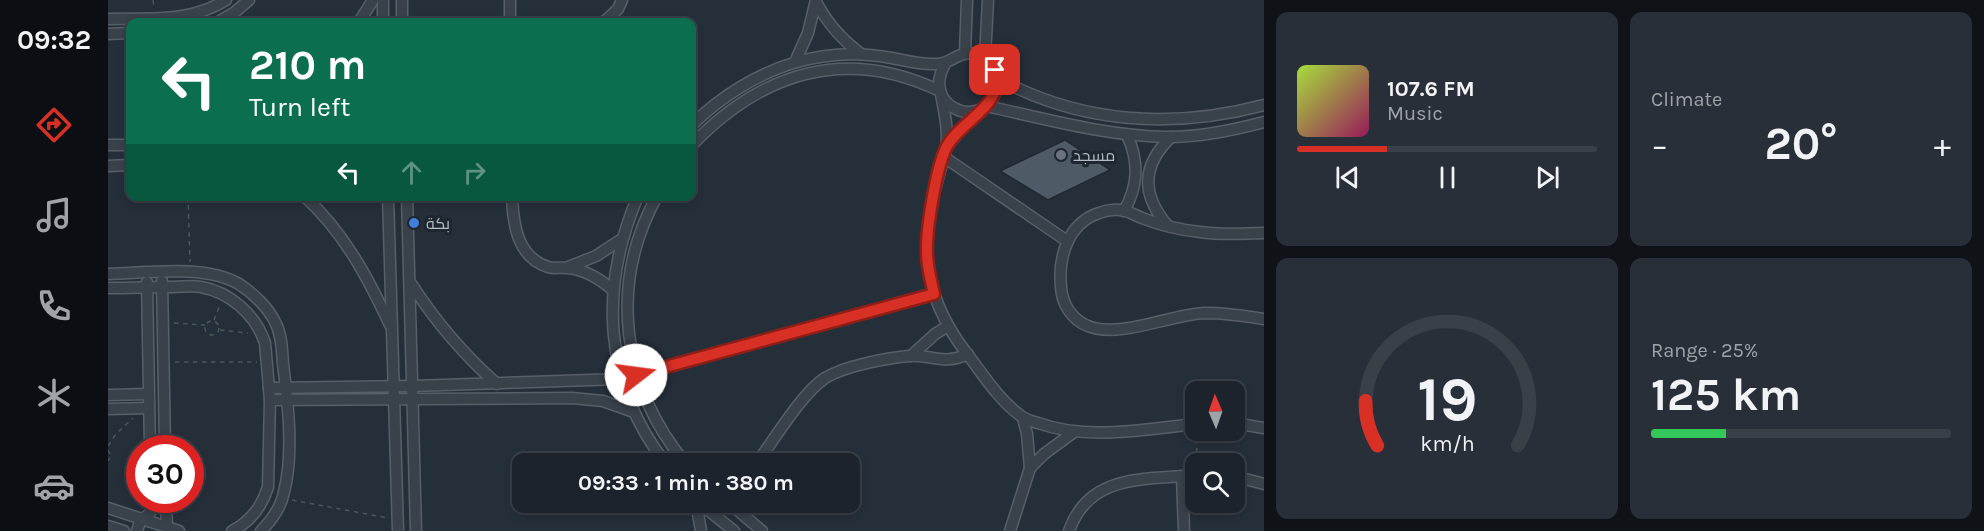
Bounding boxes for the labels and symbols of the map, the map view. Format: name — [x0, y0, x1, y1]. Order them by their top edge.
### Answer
pin — [969, 44, 1020, 95]
place label: مسجد — [1073, 146, 1115, 165]
marker: مسجد — [1054, 148, 1068, 162]
place label: بكة — [426, 214, 450, 233]
marker: بكة — [407, 216, 421, 230]
position arrow — [604, 343, 668, 407]
north arrow — [1185, 381, 1245, 441]
speed limit sign: 30 — [126, 435, 204, 513]

